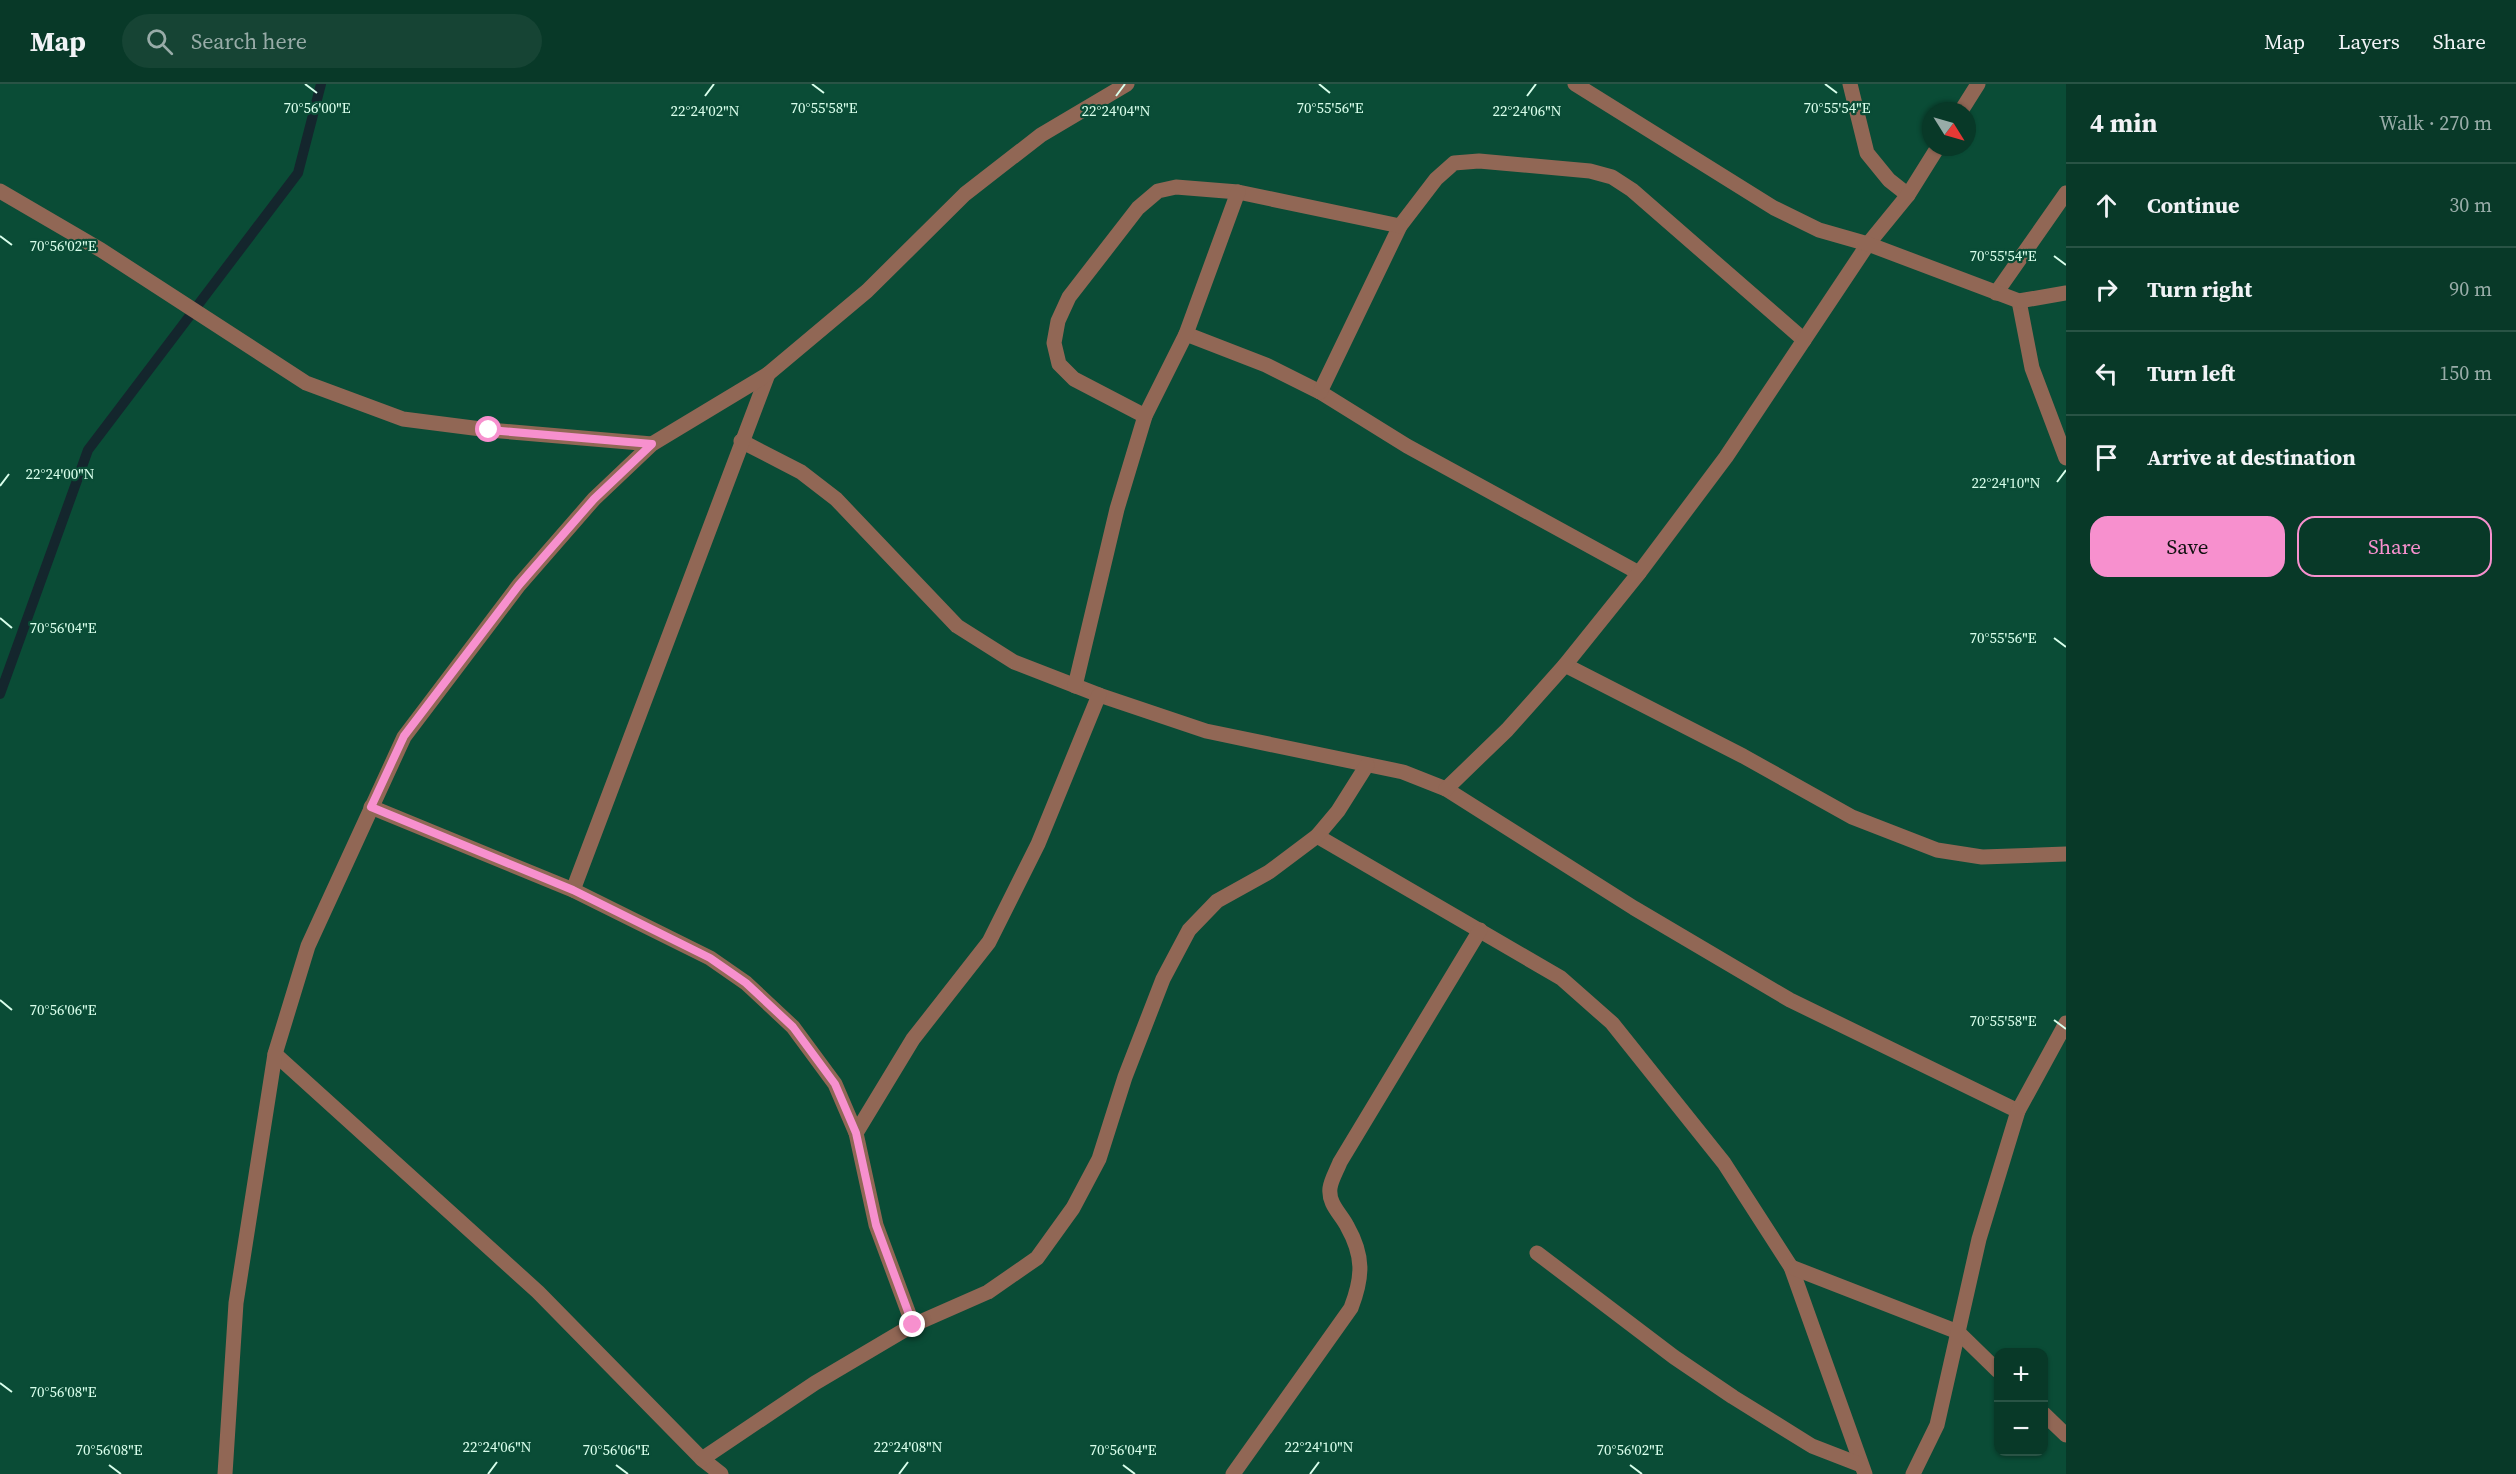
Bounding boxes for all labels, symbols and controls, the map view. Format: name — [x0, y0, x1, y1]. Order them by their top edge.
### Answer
search box — [122, 14, 542, 68]
text: Map — [30, 22, 86, 60]
icon: search — [143, 25, 176, 58]
text: Search here — [191, 26, 307, 56]
text: Map — [2264, 27, 2305, 56]
text: Layers — [2338, 27, 2400, 56]
text: Share — [2433, 27, 2486, 56]
text: 70°56'00"E — [283, 97, 351, 118]
text: 70°55'58"E — [790, 97, 858, 118]
text: 70°55'56"E — [1296, 97, 1364, 118]
text: 70°55'54"E — [1803, 97, 1871, 118]
text: 22°24'02"N — [670, 100, 740, 121]
text: 22°24'04"N — [1081, 100, 1151, 121]
text: 22°24'06"N — [1492, 100, 1562, 121]
north arrow — [1922, 102, 1976, 156]
text: 4 min — [2090, 105, 2157, 141]
text: Walk · 270 m — [2379, 109, 2492, 137]
icon: ahead — [2090, 189, 2123, 222]
text: Continue — [2147, 190, 2240, 220]
text: 30 m — [2449, 191, 2492, 219]
text: 70°56'02"E — [29, 235, 97, 256]
text: 70°55'54"E — [1969, 245, 2037, 266]
icon: right — [2090, 273, 2123, 306]
text: Turn right — [2147, 274, 2252, 304]
text: 90 m — [2449, 275, 2492, 303]
icon: left — [2090, 357, 2123, 390]
text: Turn left — [2147, 358, 2235, 388]
text: 150 m — [2439, 359, 2492, 387]
route start — [475, 416, 501, 442]
icon: arrive — [2090, 441, 2123, 474]
text: Arrive at destination — [2147, 442, 2356, 472]
text: 22°24'00"N — [25, 463, 95, 484]
text: 22°24'10"N — [1971, 472, 2041, 493]
button: Save — [2090, 516, 2285, 577]
button: Share — [2297, 516, 2492, 577]
text: 70°56'04"E — [29, 617, 97, 638]
text: 70°55'56"E — [1969, 627, 2037, 648]
text: 70°56'06"E — [29, 999, 97, 1020]
text: 70°55'58"E — [1969, 1010, 2037, 1031]
route end — [899, 1311, 925, 1337]
map controls — [1994, 1348, 2048, 1456]
button: + — [1994, 1348, 2048, 1402]
text: 70°56'08"E — [29, 1381, 97, 1402]
button: − — [1994, 1402, 2048, 1456]
text: 22°24'06"N — [462, 1436, 532, 1457]
text: 22°24'08"N — [873, 1436, 943, 1457]
text: 22°24'10"N — [1284, 1436, 1354, 1457]
text: 70°56'08"E — [75, 1439, 143, 1460]
text: 70°56'06"E — [582, 1439, 650, 1460]
text: 70°56'04"E — [1089, 1439, 1157, 1460]
text: 70°56'02"E — [1596, 1439, 1664, 1460]

